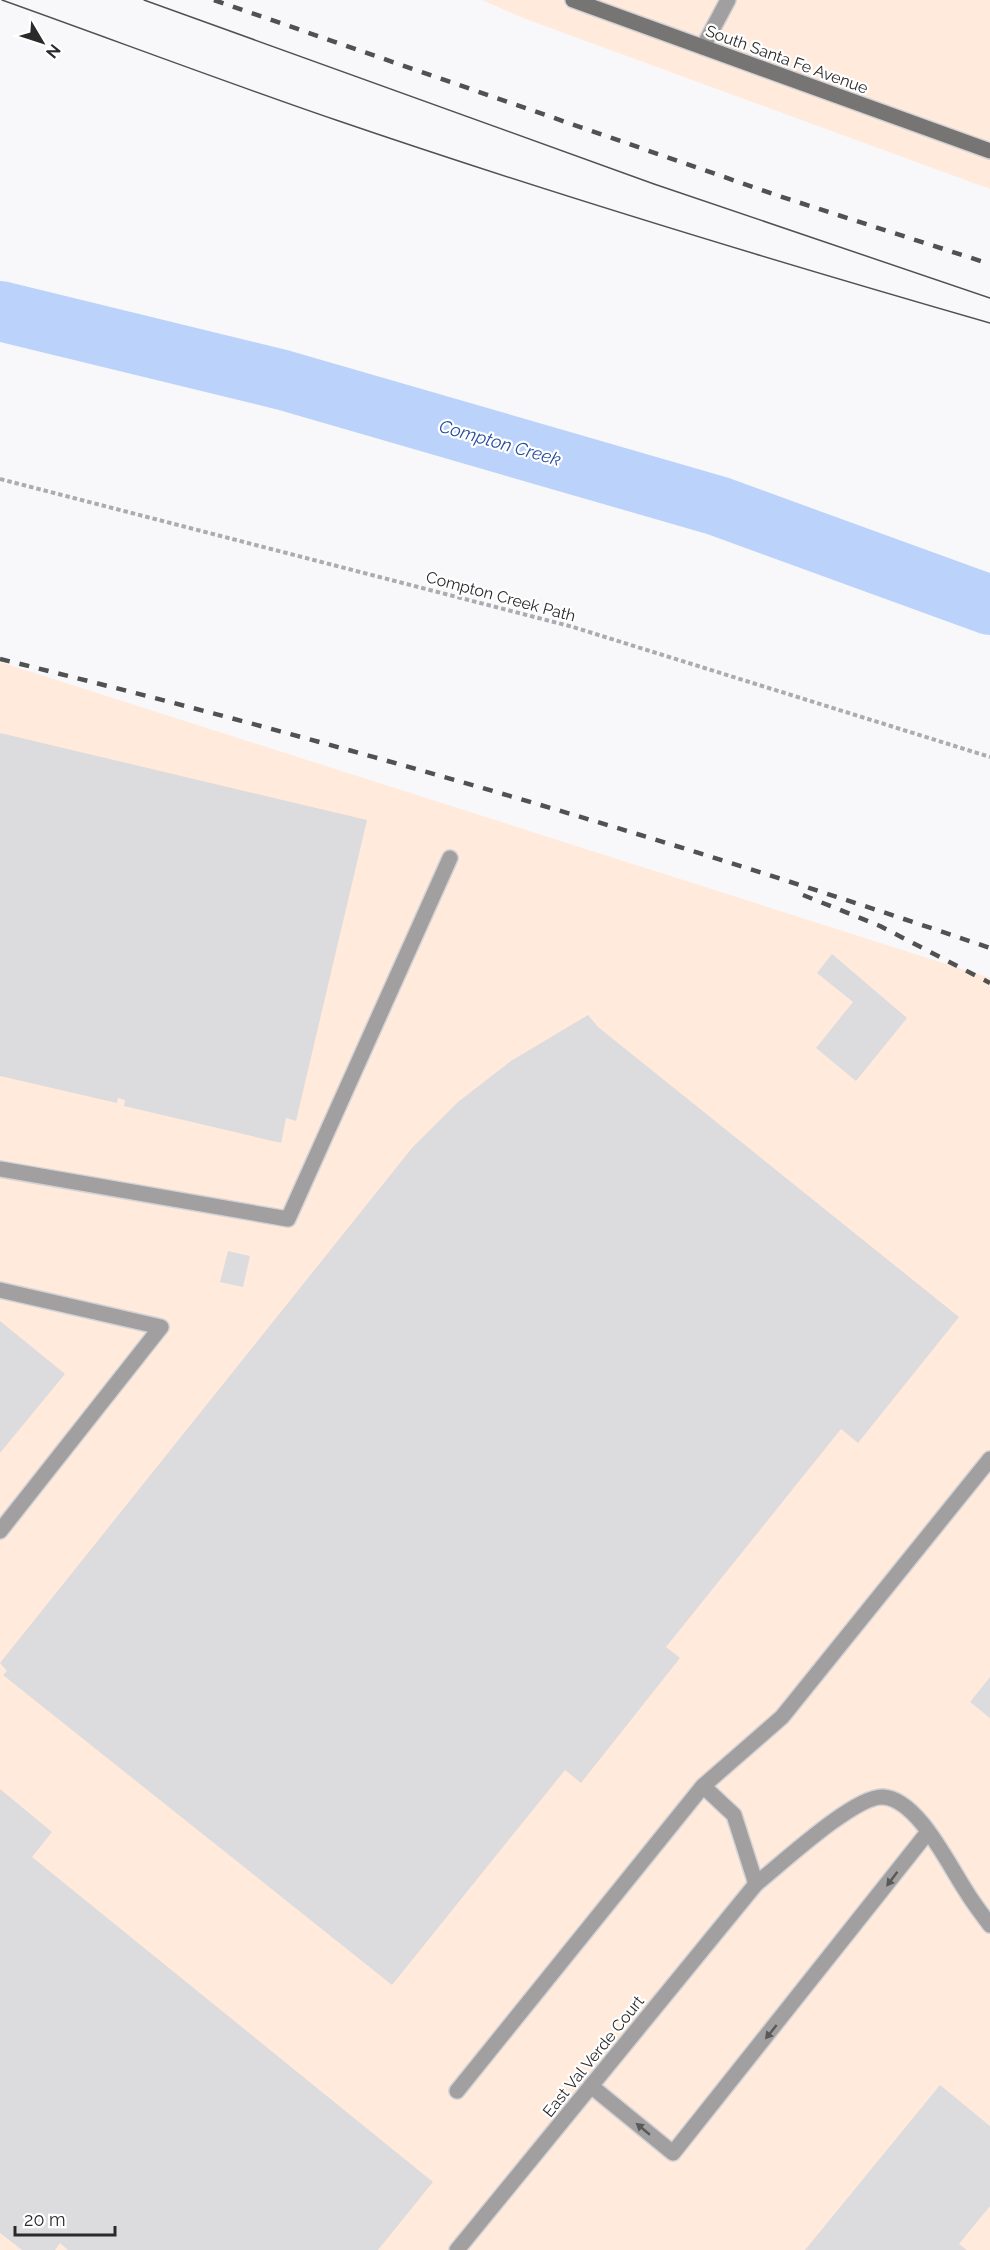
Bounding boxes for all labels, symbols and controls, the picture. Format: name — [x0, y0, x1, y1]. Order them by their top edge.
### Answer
north arrow — [12, 12, 72, 72]
street label: South Santa Fe Avenue — [703, 21, 871, 98]
text: N — [42, 40, 64, 62]
water label: Compton Creek — [437, 415, 564, 470]
street label: Compton Creek Path — [424, 567, 578, 626]
one-way arrow — [887, 1872, 899, 1887]
street label: East Val Verde Court — [539, 1991, 648, 2121]
one-way arrow — [765, 2024, 777, 2039]
one-way arrow — [636, 2123, 651, 2136]
scale bar — [15, 2199, 116, 2237]
text: 20 m — [24, 2209, 66, 2230]

